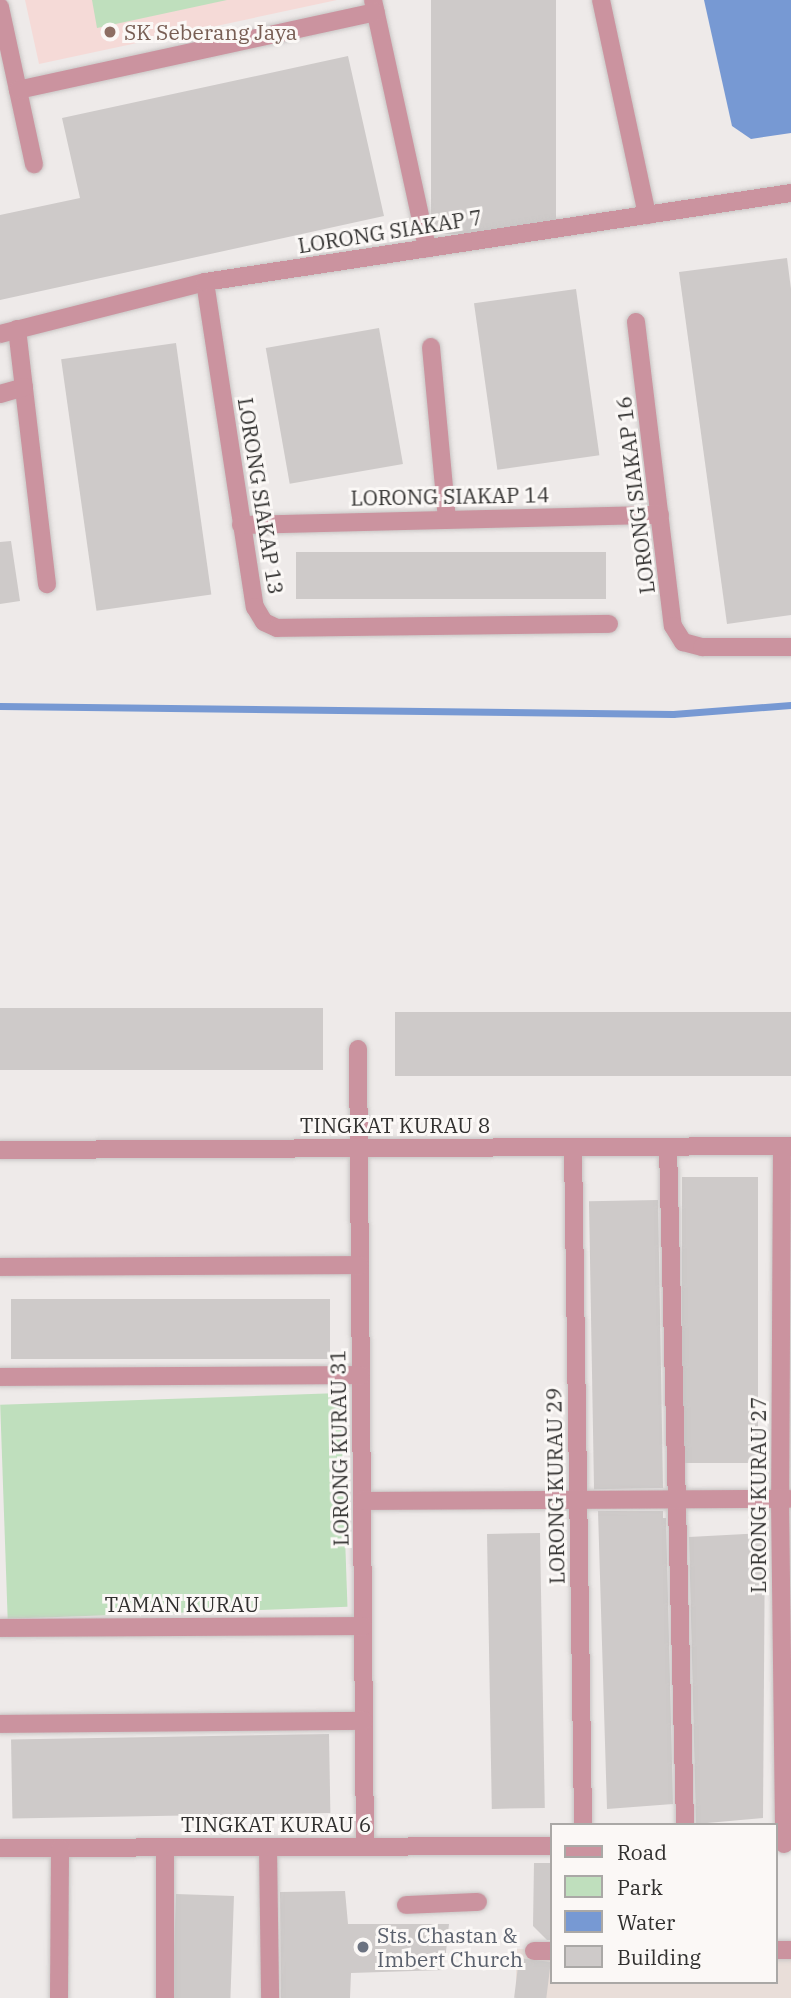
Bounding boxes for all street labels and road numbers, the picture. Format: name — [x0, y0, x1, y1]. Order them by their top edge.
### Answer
street label: LORONG SIAKAP 7 — [296, 204, 484, 258]
street label: LORONG SIAKAP 16 — [610, 395, 660, 595]
street label: LORONG SIAKAP 13 — [233, 396, 289, 596]
street label: LORONG SIAKAP 14 — [350, 482, 550, 510]
street label: TINGKAT KURAU 8 — [300, 1112, 490, 1138]
street label: LORONG KURAU 31 — [325, 1350, 353, 1546]
street label: LORONG KURAU 29 — [541, 1388, 569, 1584]
street label: LORONG KURAU 27 — [745, 1397, 771, 1593]
street label: TAMAN KURAU — [105, 1591, 259, 1617]
street label: TINGKAT KURAU 6 — [181, 1811, 371, 1837]

